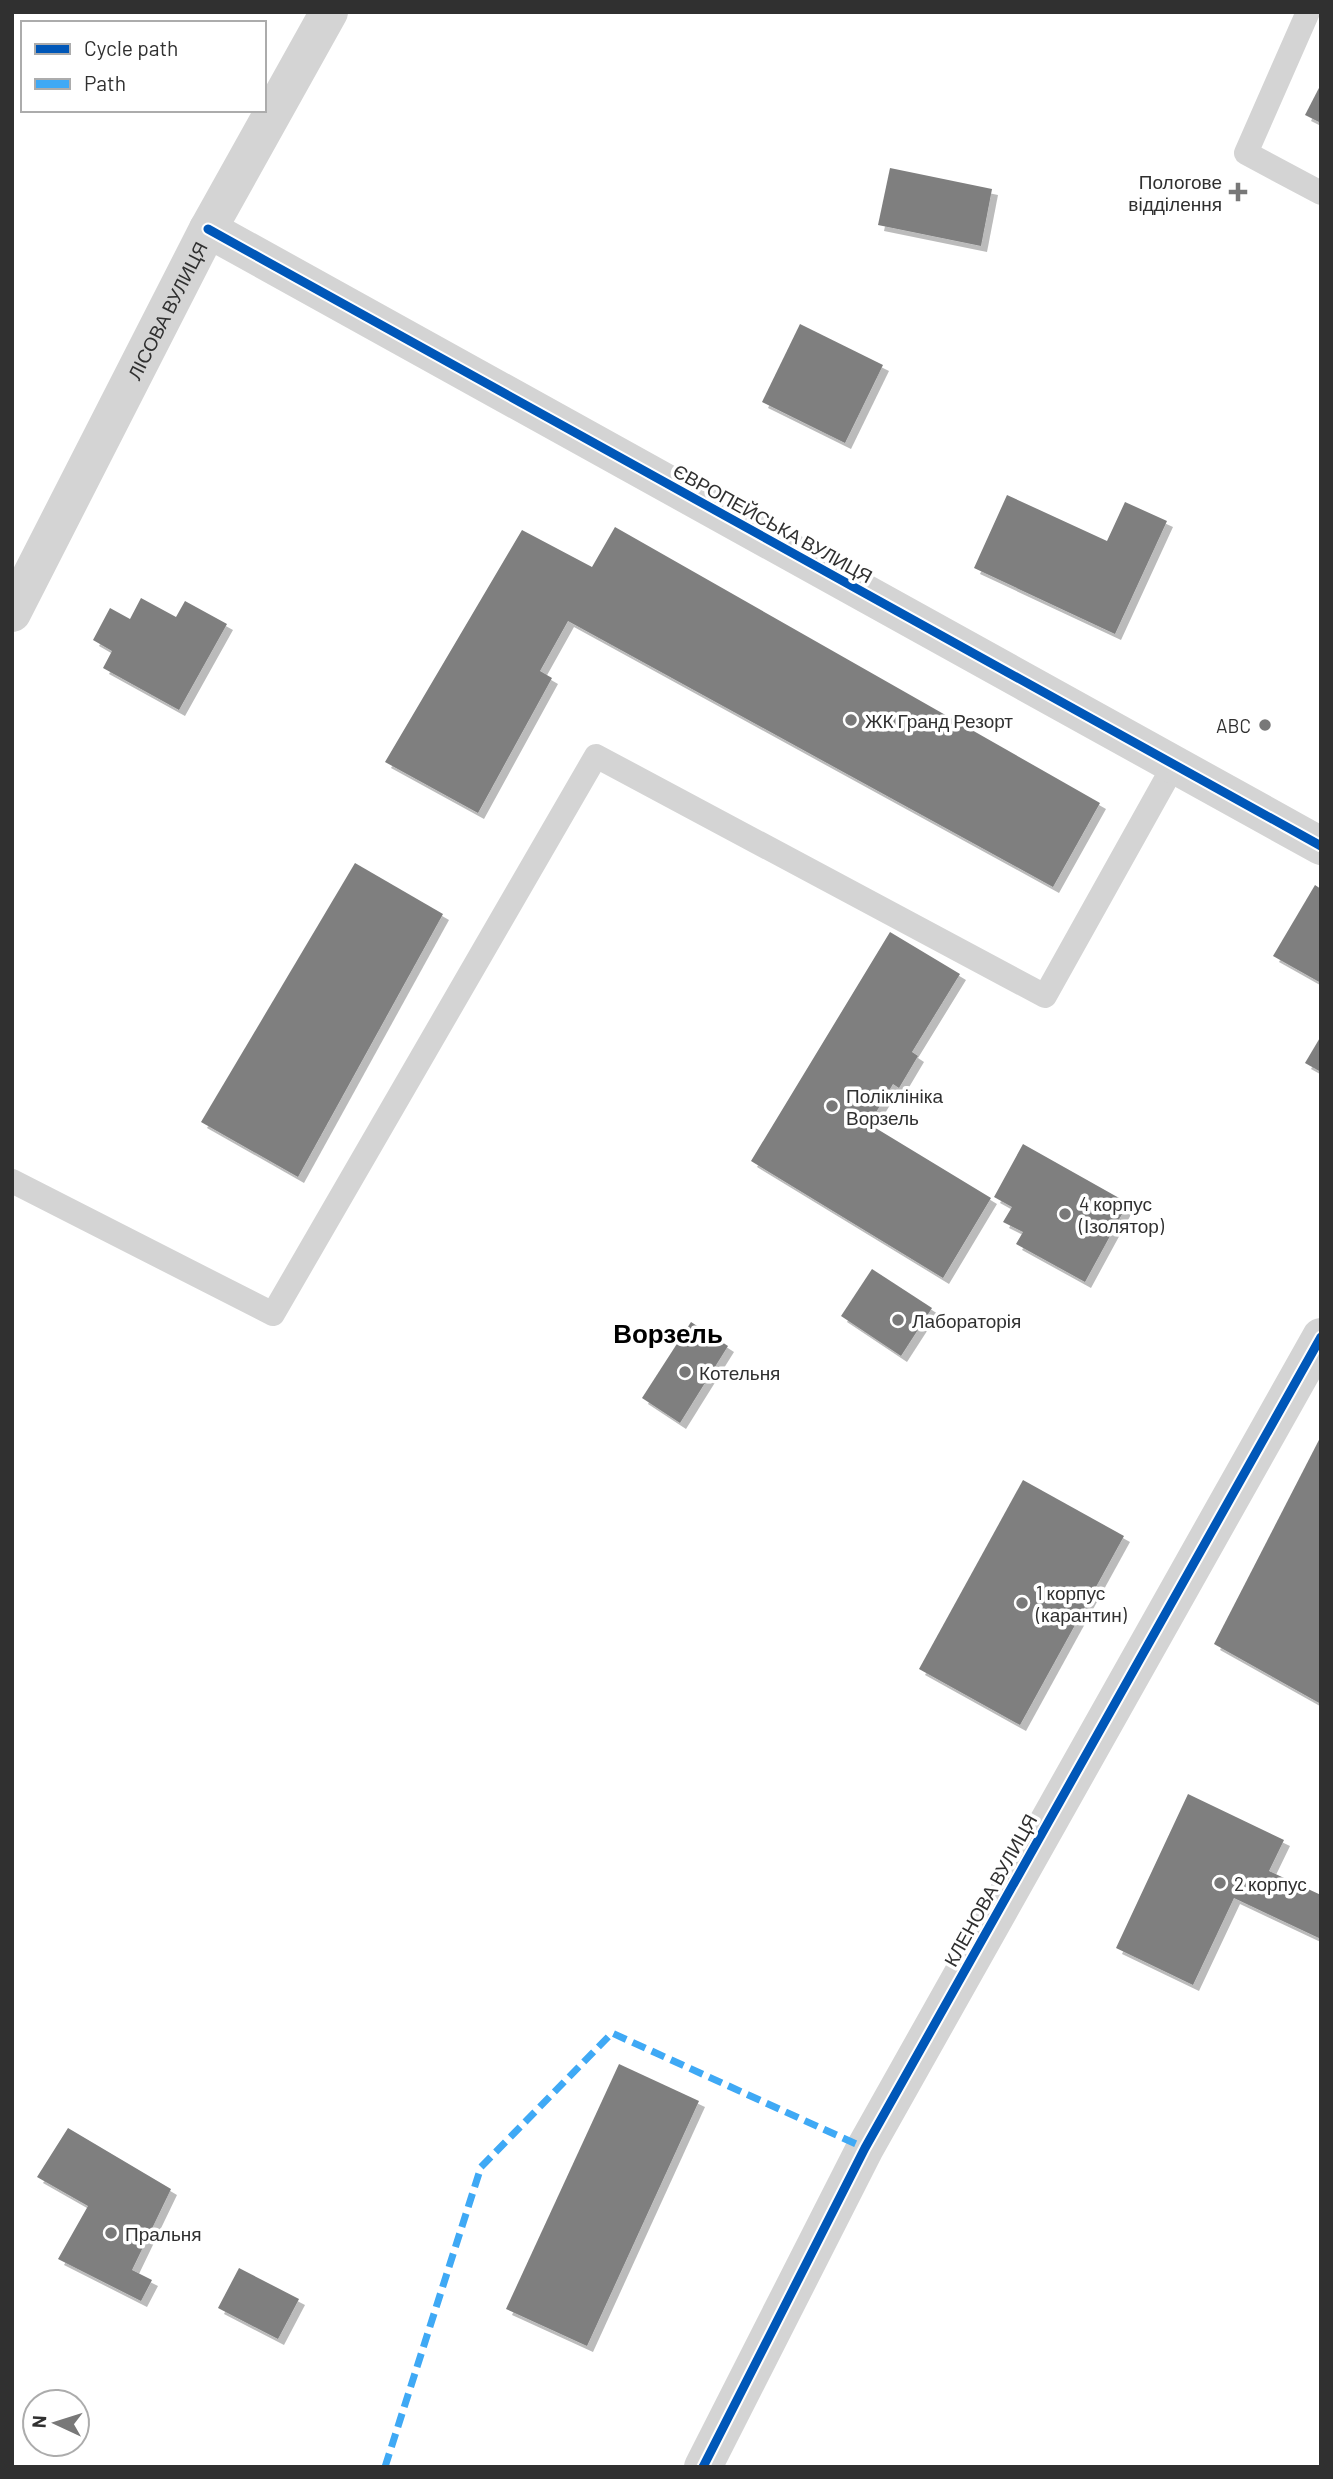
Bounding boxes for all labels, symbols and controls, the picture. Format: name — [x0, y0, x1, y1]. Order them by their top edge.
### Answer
legend — [21, 21, 266, 112]
text: Cycle path — [84, 35, 178, 60]
text: Path — [84, 70, 126, 95]
place label: Пологове відділення — [1128, 170, 1222, 215]
marker: Пологове відділення — [1228, 182, 1248, 202]
street label: ЛІСОВА ВУЛИЦЯ — [122, 237, 211, 383]
street label: ЄВРОПЕЙСЬКА ВУЛИЦЯ — [669, 459, 877, 587]
place label: ЖК Гранд Резорт — [865, 709, 1013, 732]
marker: ЖК Гранд Резорт — [843, 712, 859, 728]
place label: ABC — [1216, 714, 1251, 737]
marker: ABC — [1257, 717, 1273, 733]
place label: Поліклініка Ворзель — [846, 1084, 943, 1129]
marker: Поліклініка Ворзель — [824, 1098, 840, 1114]
place label: 4 корпус (Ізолятор) — [1078, 1192, 1165, 1237]
marker: 4 корпус (Ізолятор) — [1057, 1206, 1073, 1222]
place label: Лабораторія — [912, 1309, 1021, 1332]
marker: Лабораторія — [890, 1312, 906, 1328]
district label: Ворзель — [613, 1317, 723, 1348]
place label: Котельня — [699, 1361, 780, 1384]
marker: Котельня — [677, 1364, 693, 1380]
place label: 1 корпус (карантин) — [1035, 1581, 1128, 1626]
marker: 1 корпус (карантин) — [1014, 1595, 1030, 1611]
street label: КЛЕНОВА ВУЛИЦЯ — [939, 1810, 1041, 1970]
place label: 2 корпус — [1234, 1872, 1307, 1895]
marker: 2 корпус — [1212, 1875, 1228, 1891]
place label: Пральня — [125, 2222, 202, 2245]
marker: Пральня — [103, 2225, 119, 2241]
north arrow — [21, 2388, 91, 2458]
text: N — [27, 2415, 50, 2429]

